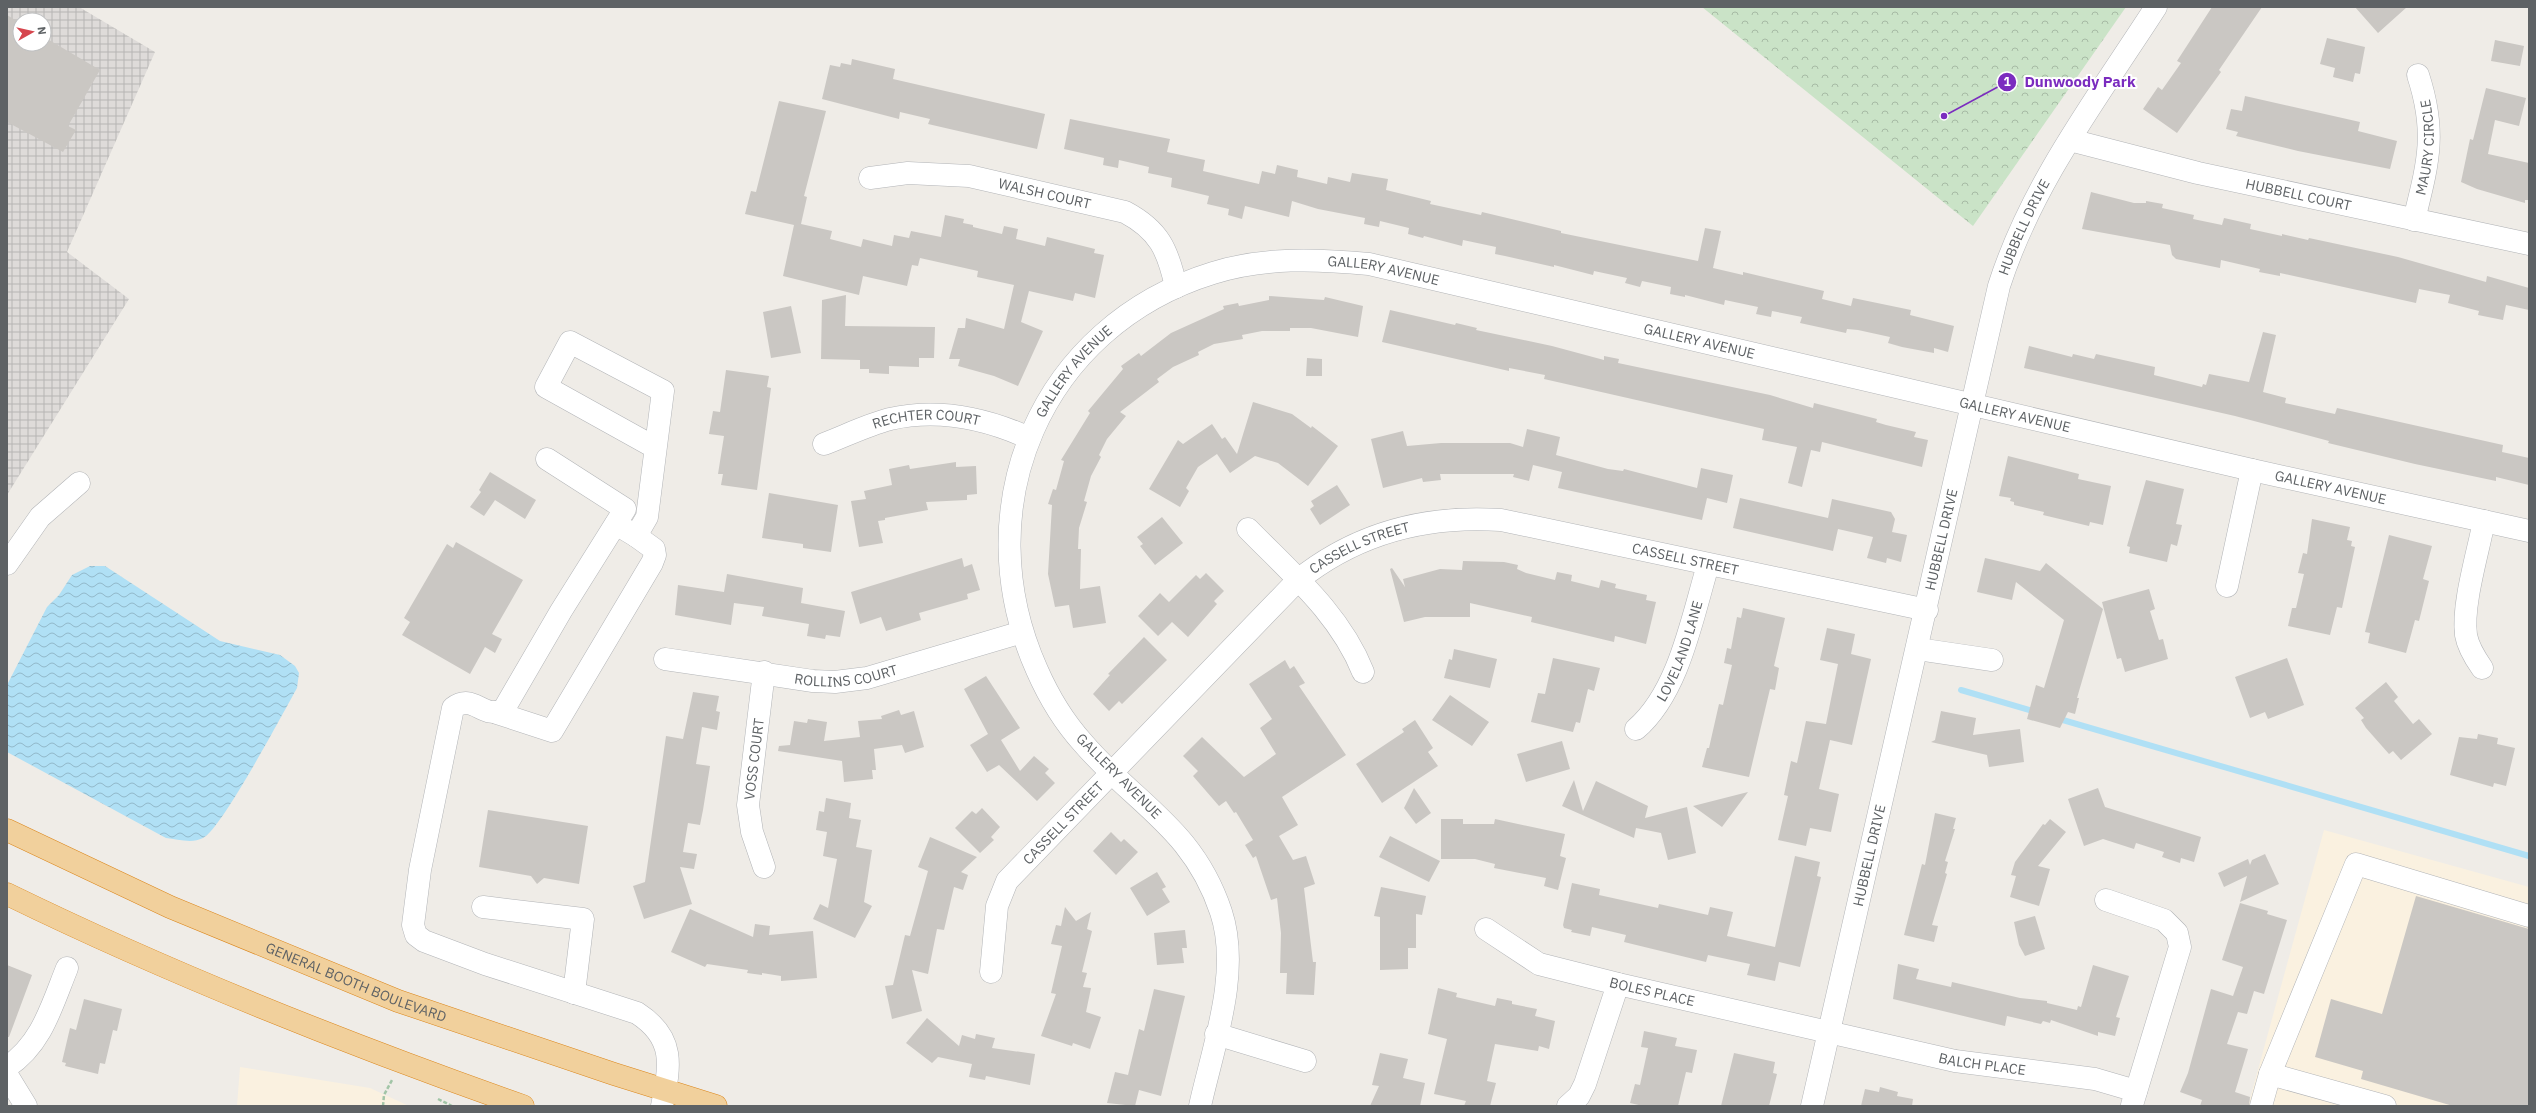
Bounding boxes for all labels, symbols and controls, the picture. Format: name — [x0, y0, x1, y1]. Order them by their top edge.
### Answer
north arrow — [12, 12, 52, 52]
text: N — [34, 26, 49, 36]
callout: Dunwoody Park — [1997, 68, 2144, 95]
text: Dunwoody Park — [2024, 72, 2136, 91]
text: 1 — [2003, 74, 2011, 89]
street label: MAURY CIRCLE — [2411, 98, 2438, 197]
street label: WALSH COURT — [997, 174, 1093, 213]
street label: HUBBELL COURT — [2244, 174, 2353, 215]
street label: HUBBELL DRIVE — [1994, 176, 2054, 278]
street label: GALLERY AVENUE — [1327, 252, 1441, 289]
street label: GALLERY AVENUE — [1642, 319, 1757, 363]
street label: GALLERY AVENUE — [1032, 321, 1116, 421]
street label: GALLERY AVENUE — [1957, 393, 2072, 436]
street label: RECHTER COURT — [870, 405, 982, 433]
street label: GALLERY AVENUE — [2273, 466, 2388, 508]
street label: HUBBELL DRIVE — [1921, 487, 1962, 592]
street label: CASSELL STREET — [1306, 518, 1411, 578]
street label: CASSELL STREET — [1630, 539, 1740, 579]
street label: LOVELAND LANE — [1653, 599, 1707, 705]
street label: ROLLINS COURT — [793, 660, 900, 691]
street label: VOSS COURT — [740, 717, 768, 801]
street label: GALLERY AVENUE — [1072, 729, 1166, 823]
street label: CASSELL STREET — [1019, 778, 1107, 868]
street label: HUBBELL DRIVE — [1849, 803, 1889, 908]
street label: GENERAL BOOTH BOULEVARD — [263, 938, 449, 1026]
street label: BOLES PLACE — [1607, 973, 1697, 1010]
street label: BALCH PLACE — [1937, 1049, 2027, 1079]

